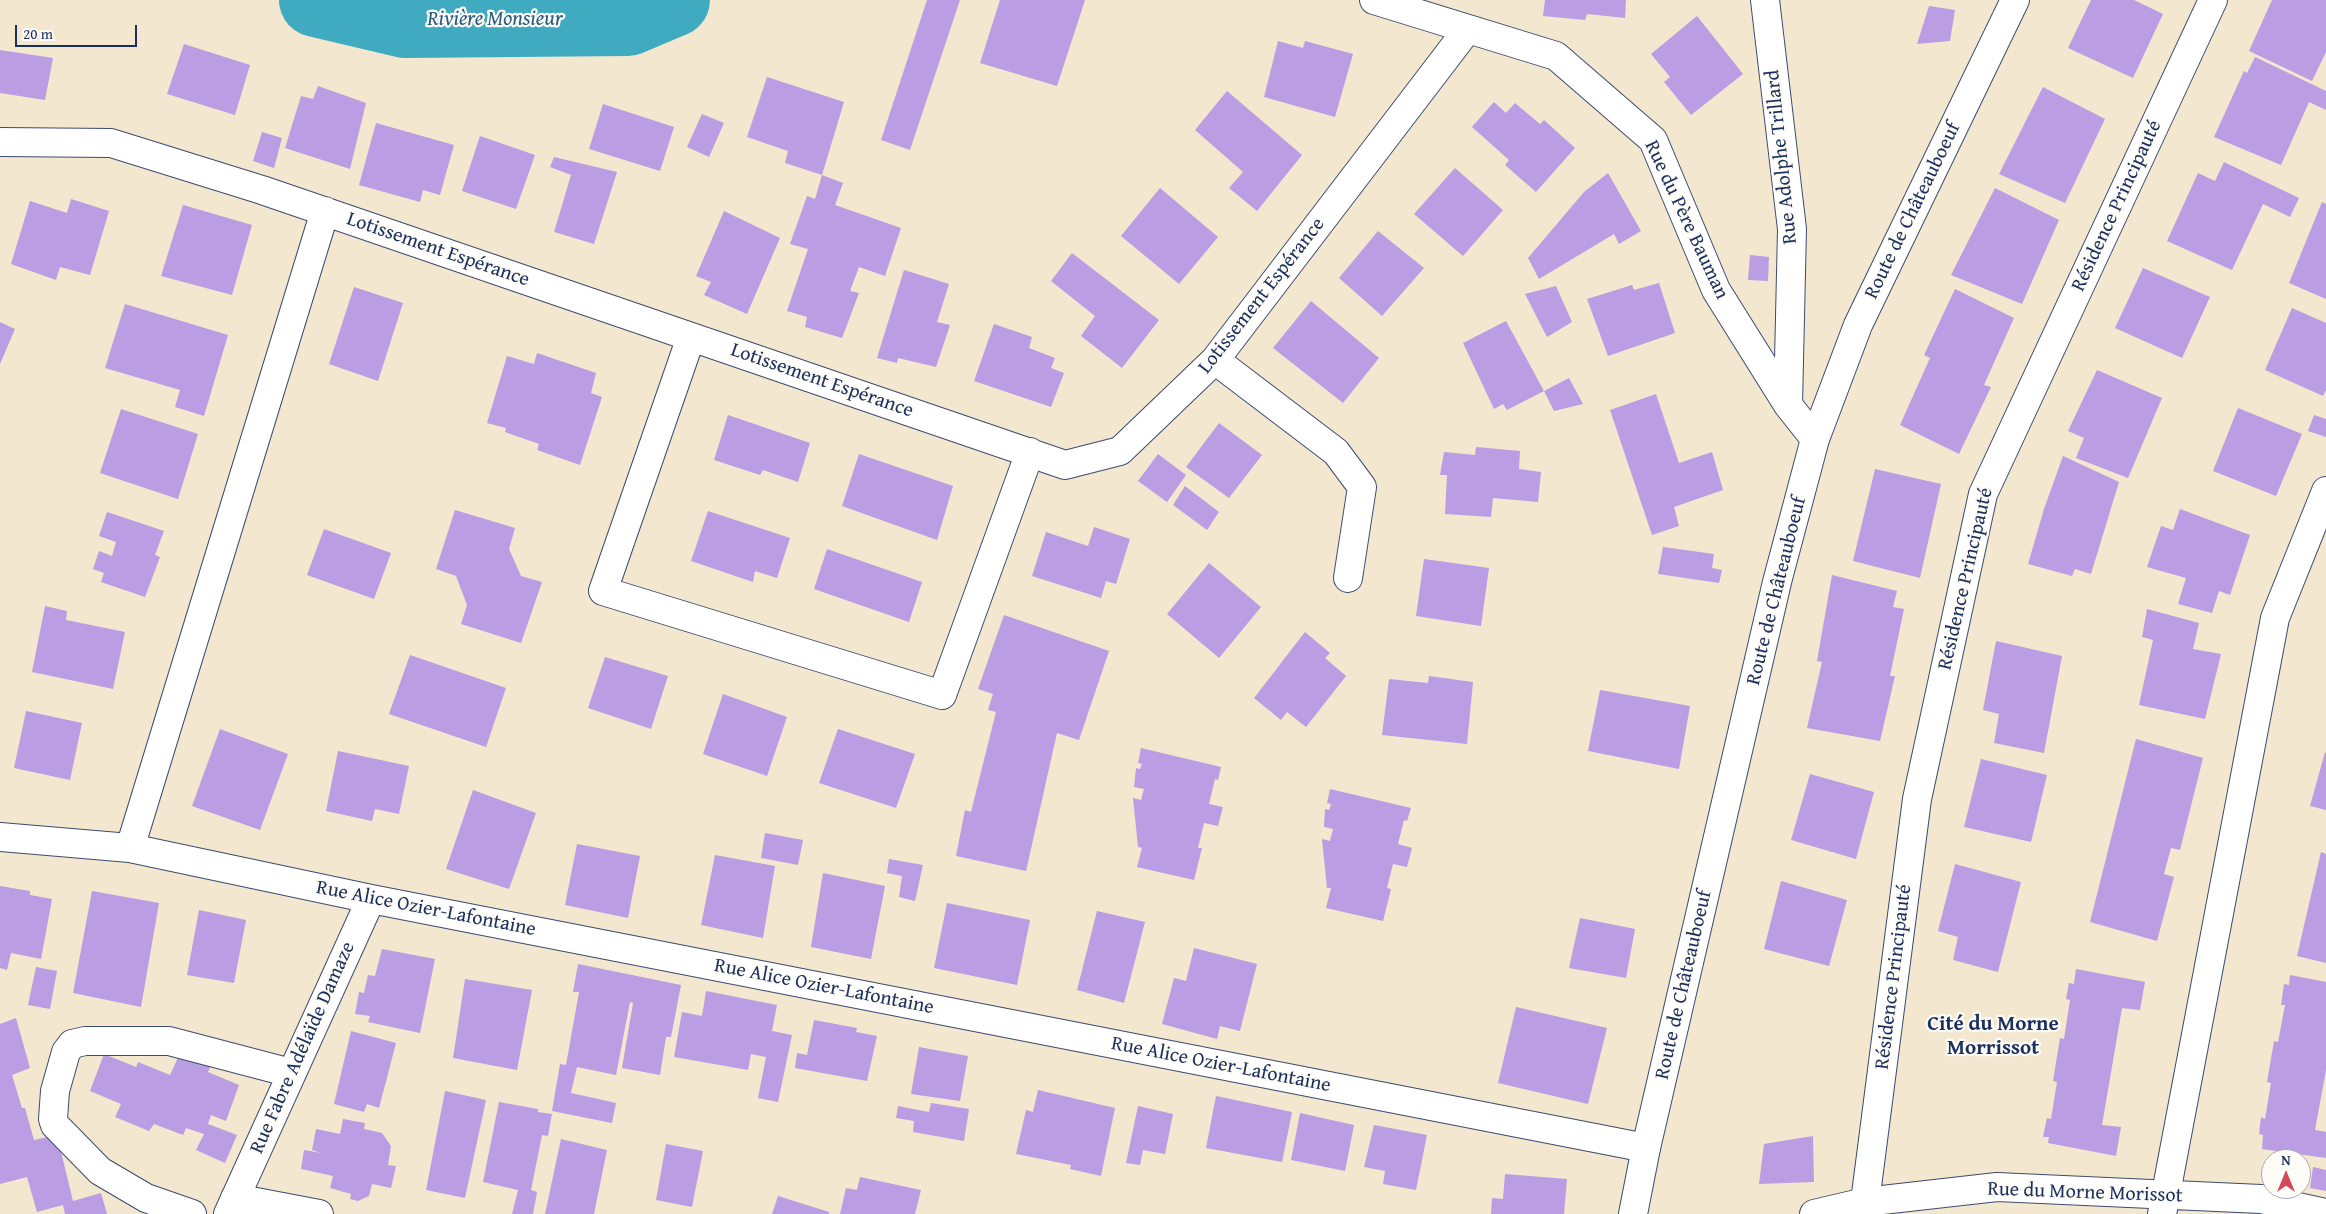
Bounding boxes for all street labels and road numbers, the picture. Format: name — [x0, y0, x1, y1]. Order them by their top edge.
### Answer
street label: Rue Adolphe Trillard — [1761, 69, 1803, 245]
street label: Résidence Principauté — [2067, 117, 2167, 295]
street label: Route de Châteauboeuf — [1860, 119, 1966, 303]
street label: Rue du Père Bauman — [1639, 137, 1733, 303]
street label: Lotissement Espérance — [344, 207, 532, 293]
street label: Lotissement Espérance — [1194, 213, 1330, 379]
street label: Lotissement Espérance — [728, 338, 916, 424]
street label: Résidence Principauté — [1933, 486, 1999, 672]
street label: Route de Châteauboeuf — [1742, 494, 1812, 688]
street label: Rue Alice Ozier-Lafontaine — [314, 876, 538, 942]
street label: Résidence Principauté — [1871, 883, 1917, 1071]
street label: Route de Châteauboeuf — [1651, 888, 1717, 1082]
street label: Rue Fabre Adélaïde Damaze — [245, 938, 361, 1158]
street label: Rue Alice Ozier-Lafontaine — [712, 954, 936, 1020]
street label: Rue Alice Ozier-Lafontaine — [1109, 1032, 1333, 1098]
street label: Rue du Morne Morissot — [1987, 1178, 2183, 1208]

